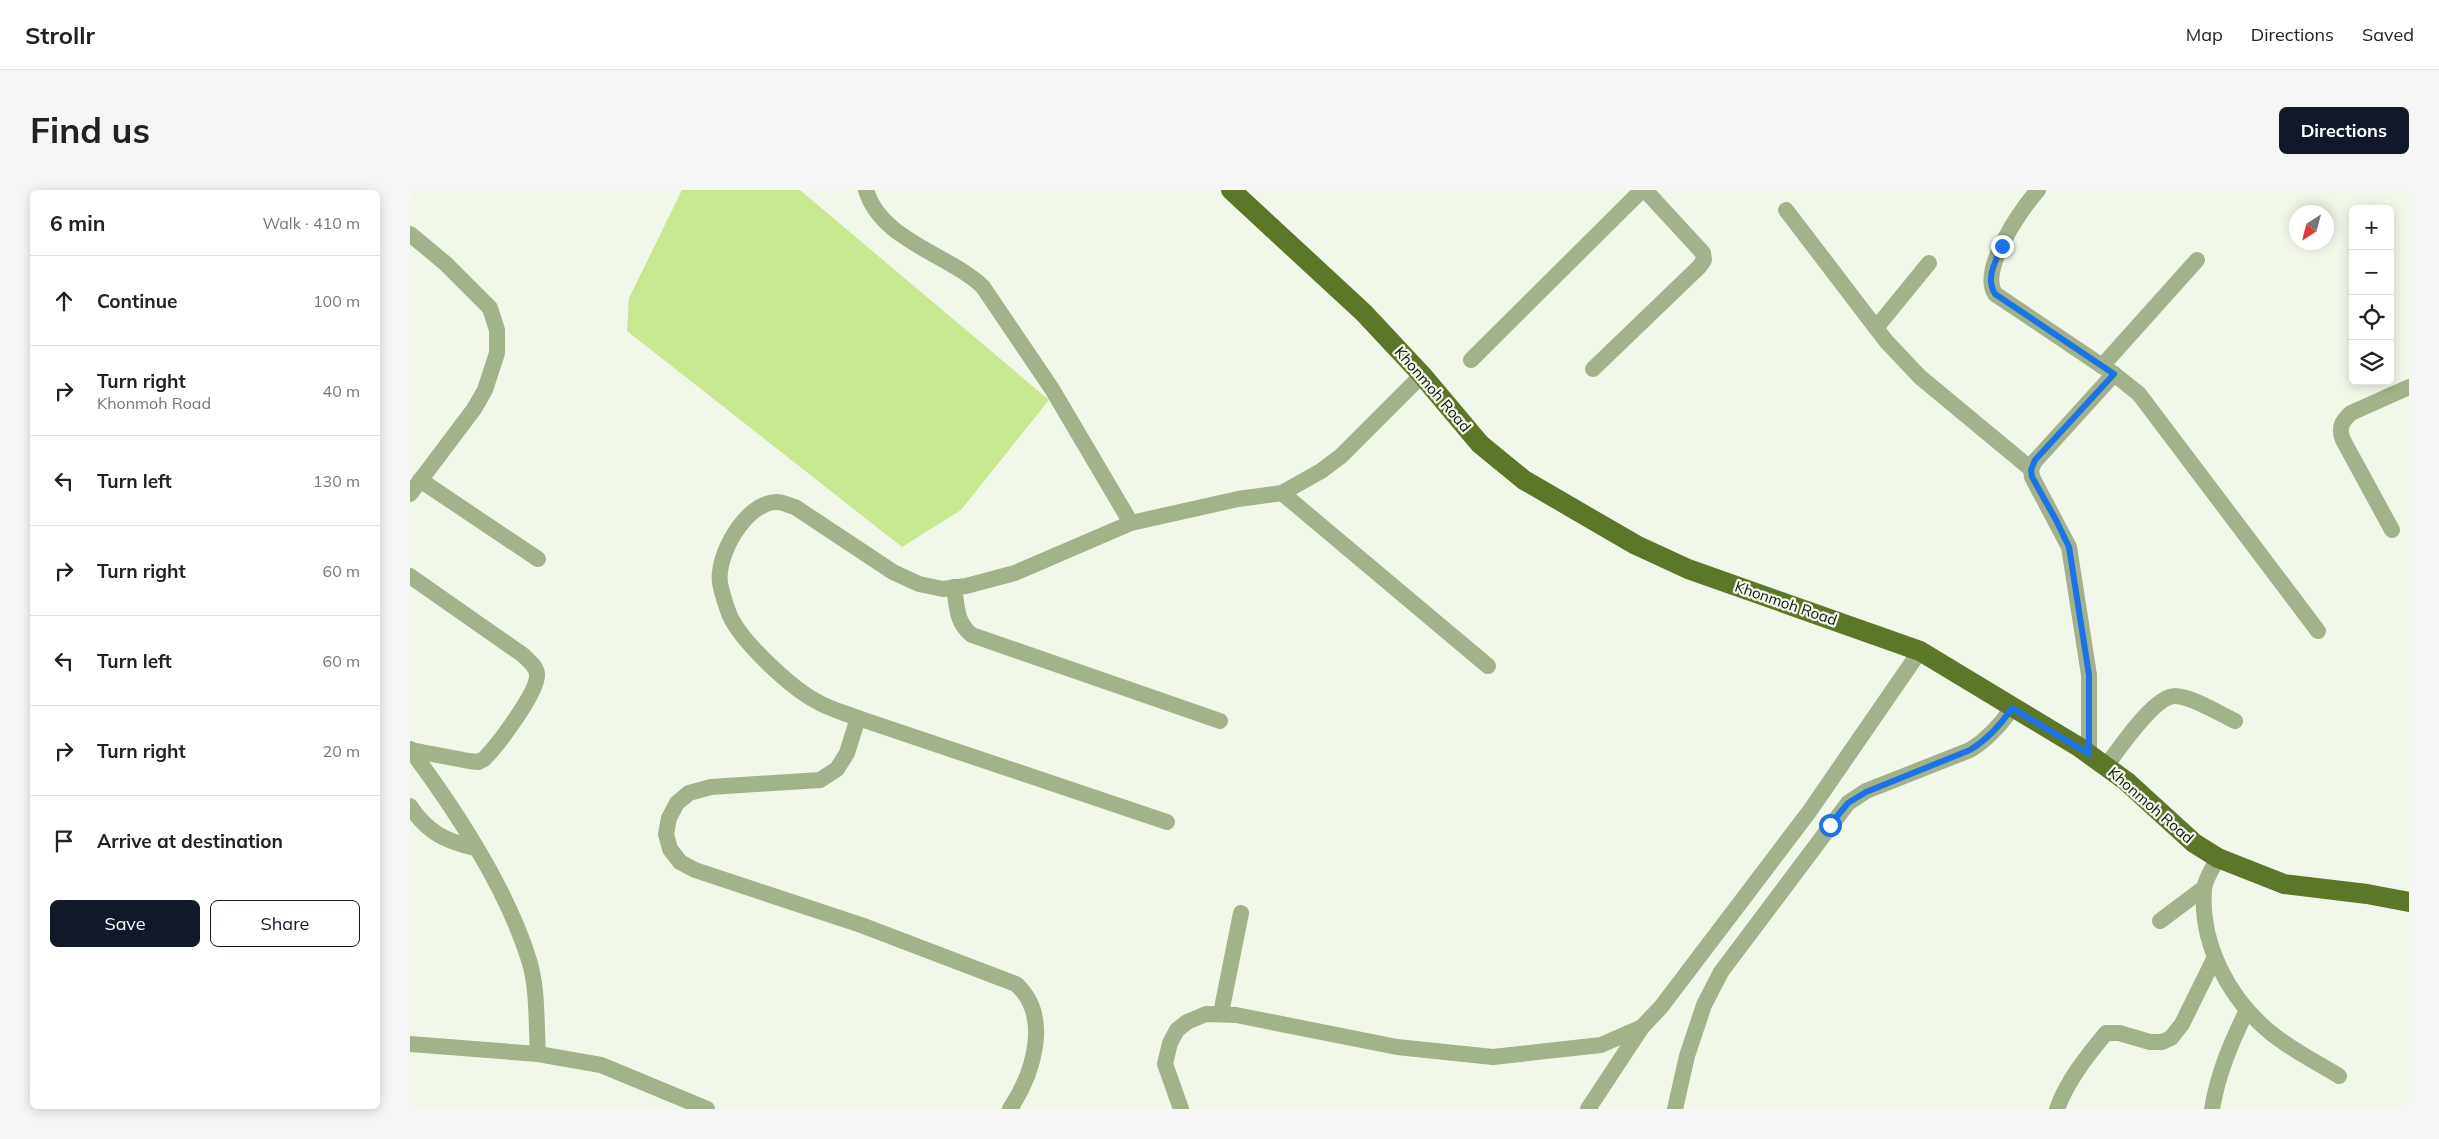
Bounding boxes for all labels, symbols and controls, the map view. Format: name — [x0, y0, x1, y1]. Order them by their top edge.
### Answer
text: Strollr — [25, 20, 95, 50]
text: Map — [2186, 23, 2223, 46]
text: Directions — [2251, 23, 2334, 46]
text: Saved — [2362, 23, 2414, 46]
button: Directions — [2279, 107, 2409, 154]
text: Find us — [30, 108, 150, 152]
north arrow — [2289, 205, 2334, 250]
map controls — [2349, 205, 2394, 385]
button: + — [2349, 205, 2394, 250]
text: 6 min — [50, 210, 105, 236]
text: Walk · 410 m — [262, 213, 360, 233]
route end — [1991, 235, 2014, 258]
button: − — [2349, 250, 2394, 295]
icon: ahead — [50, 287, 78, 315]
text: Continue — [97, 289, 177, 313]
text: 100 m — [313, 291, 360, 311]
button: locate — [2349, 295, 2394, 340]
button: layers — [2349, 340, 2394, 385]
street label: Khonmoh Road — [1391, 342, 1475, 436]
text: Turn right — [97, 369, 186, 393]
icon: right — [50, 377, 78, 405]
text: 40 m — [323, 381, 360, 401]
text: Khonmoh Road — [97, 393, 211, 413]
icon: left — [50, 467, 78, 495]
text: Turn left — [97, 469, 172, 493]
text: 130 m — [313, 471, 360, 491]
icon: right — [50, 557, 78, 585]
text: Turn right — [97, 559, 186, 583]
text: 60 m — [323, 561, 360, 581]
street label: Khonmoh Road — [1732, 577, 1840, 629]
icon: left — [50, 647, 78, 675]
text: Turn left — [97, 649, 172, 673]
text: 60 m — [323, 651, 360, 671]
icon: right — [50, 737, 78, 765]
text: Turn right — [97, 739, 186, 763]
text: 20 m — [323, 741, 360, 761]
street label: Khonmoh Road — [2104, 763, 2198, 847]
route start — [1819, 814, 1842, 837]
icon: arrive — [50, 827, 78, 855]
text: Arrive at destination — [97, 829, 283, 853]
button: Save — [50, 900, 200, 947]
button: Share — [210, 900, 360, 947]

